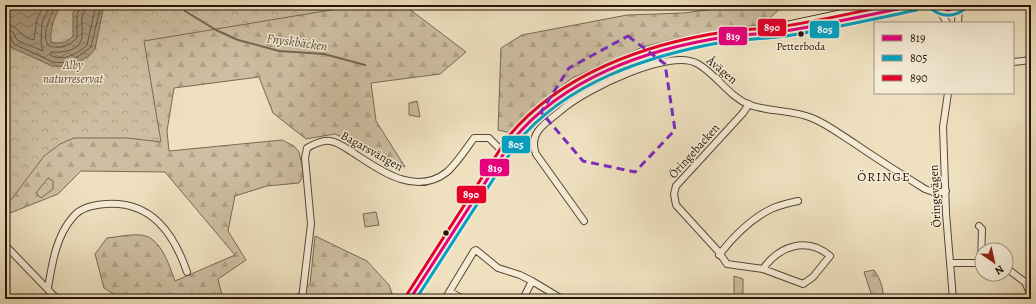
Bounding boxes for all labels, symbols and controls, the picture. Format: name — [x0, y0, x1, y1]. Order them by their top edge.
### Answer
line badge: 890 — [757, 18, 787, 37]
text: 890 — [764, 20, 780, 35]
line badge: 805 — [809, 20, 840, 39]
text: 805 — [817, 22, 833, 37]
legend — [874, 22, 1014, 94]
line badge: 819 — [718, 26, 748, 46]
water label: Fnyskbäcken — [266, 29, 328, 55]
text: 819 — [726, 29, 740, 44]
marker: Petterboda — [796, 29, 806, 39]
text: 819 — [910, 30, 925, 46]
place label: Petterboda — [777, 39, 826, 54]
text: 805 — [910, 50, 927, 66]
street label: Åvägen — [703, 52, 741, 88]
park label: Alby naturreservat — [43, 57, 103, 87]
text: 890 — [910, 70, 928, 86]
street label: Öringebacken — [665, 120, 723, 182]
street label: Bagarsvängen — [338, 127, 406, 175]
line badge: 805 — [501, 135, 531, 154]
text: 805 — [508, 137, 524, 152]
line badge: 819 — [479, 158, 510, 177]
text: 819 — [488, 161, 502, 176]
street label: Öringevägen — [925, 164, 945, 228]
district label: ÖRINGE — [857, 168, 911, 185]
line badge: 890 — [456, 185, 487, 204]
text: 890 — [463, 187, 479, 202]
unlabelled marker — [441, 228, 451, 238]
north arrow — [974, 242, 1014, 282]
text: N — [992, 261, 1007, 278]

